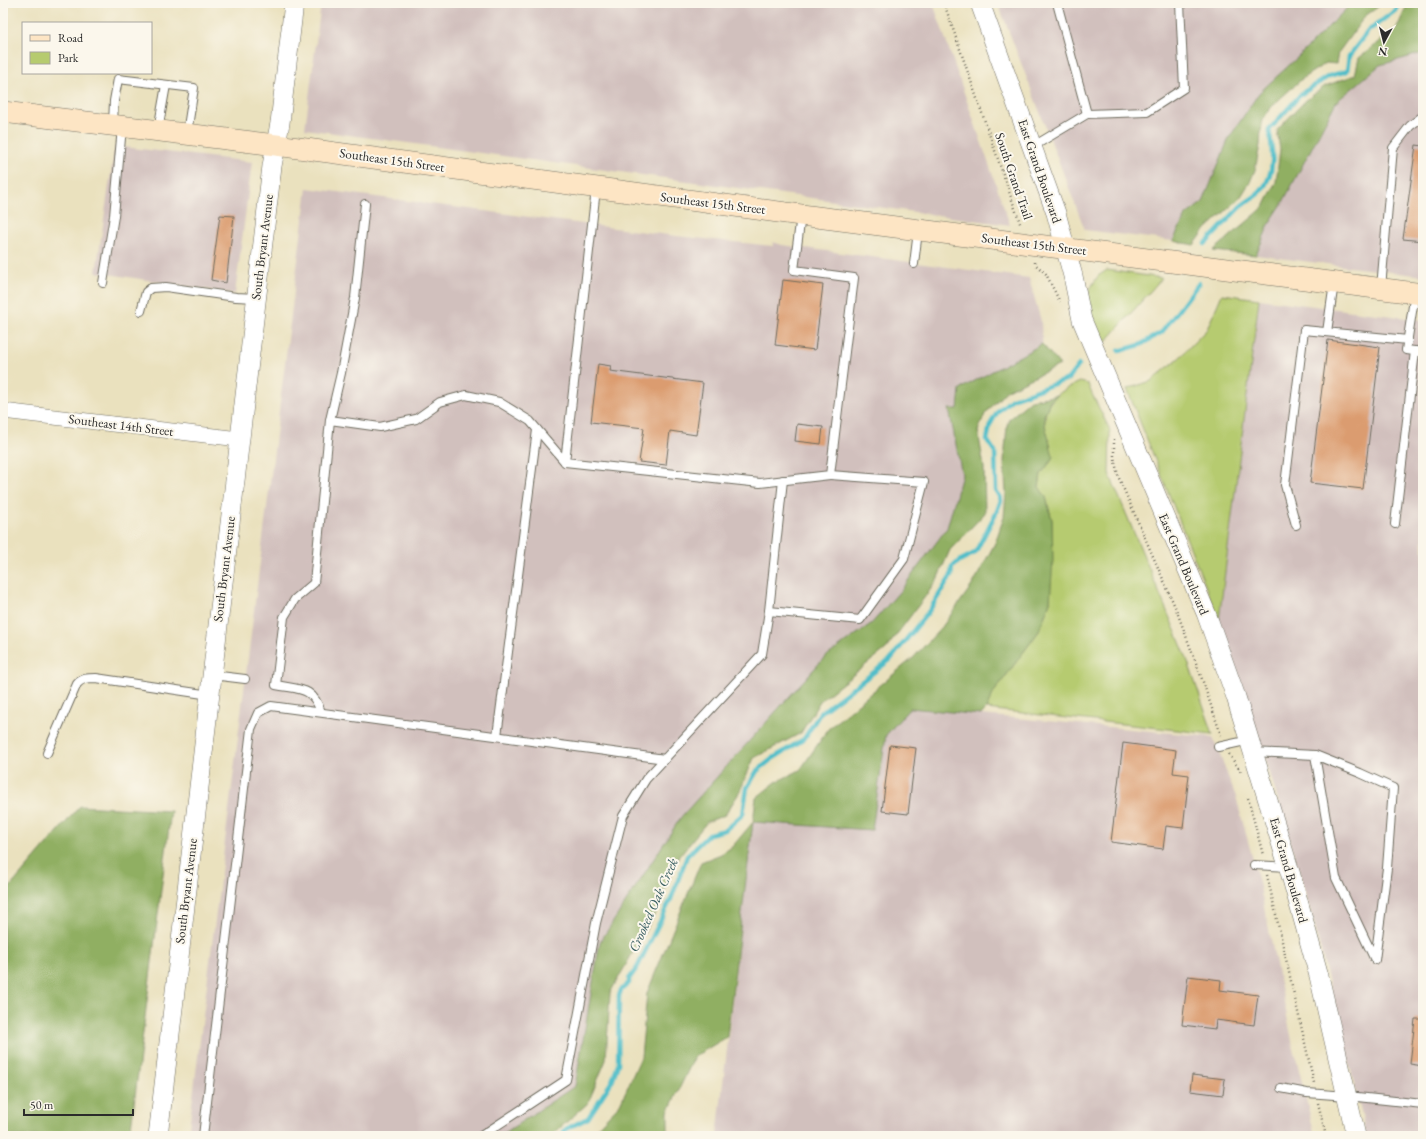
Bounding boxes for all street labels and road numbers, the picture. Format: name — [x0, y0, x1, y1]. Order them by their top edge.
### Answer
street label: East Grand Boulevard — [1014, 117, 1066, 226]
street label: South Grand Trail — [991, 130, 1037, 222]
street label: Southeast 15th Street — [338, 144, 446, 176]
street label: Southeast 15th Street — [660, 188, 766, 218]
street label: South Bryant Avenue — [247, 193, 277, 301]
street label: Southeast 15th Street — [981, 229, 1087, 259]
street label: Southeast 14th Street — [68, 410, 174, 440]
street label: East Grand Boulevard — [1155, 511, 1213, 618]
street label: South Bryant Avenue — [209, 515, 239, 623]
street label: East Grand Boulevard — [1266, 815, 1312, 925]
street label: South Bryant Avenue — [171, 837, 201, 945]

